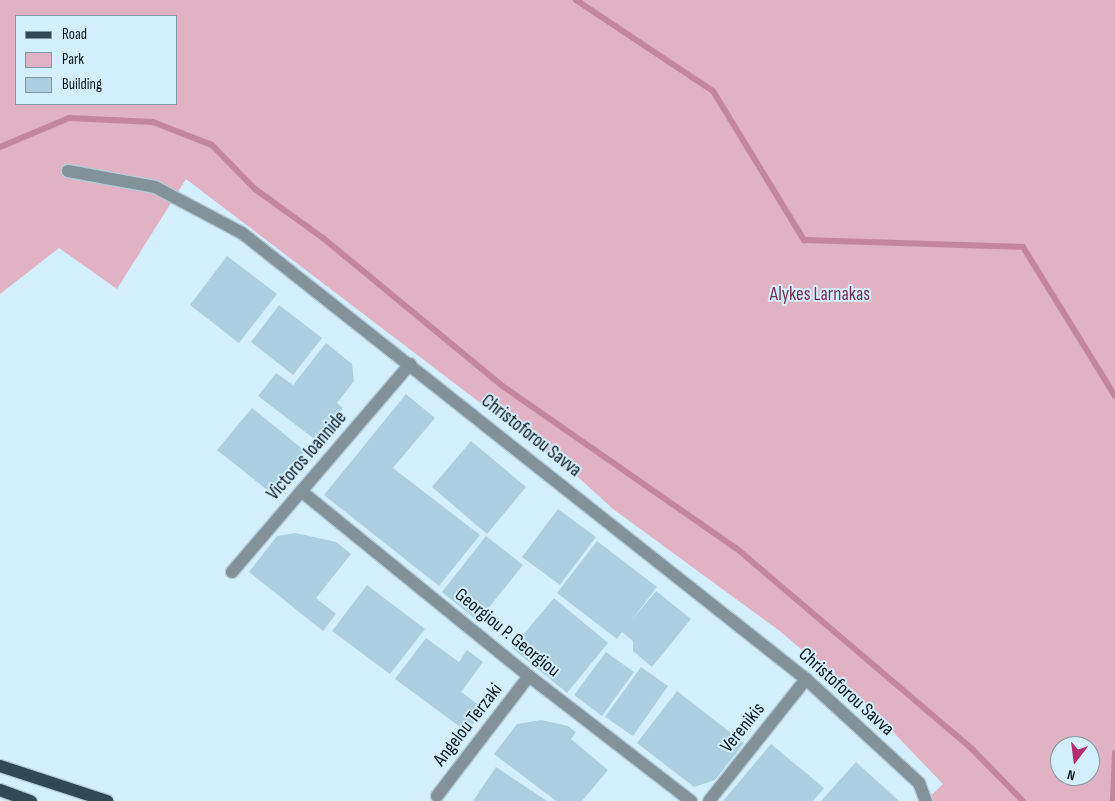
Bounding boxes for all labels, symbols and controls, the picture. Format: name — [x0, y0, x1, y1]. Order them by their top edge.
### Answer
legend — [15, 15, 178, 105]
text: Road — [62, 25, 87, 44]
text: Park — [62, 50, 84, 69]
text: Building — [62, 75, 102, 94]
park label: Alykes Larnakas — [770, 284, 870, 306]
street label: Christoforou Savva — [476, 390, 586, 482]
street label: Victoros Ioannide — [262, 407, 352, 505]
street label: Georgiou P. Georgiou — [450, 584, 564, 682]
street label: Christoforou Savva — [794, 643, 898, 741]
street label: Angelou Terzaki — [429, 679, 507, 771]
street label: Verenikis — [716, 698, 770, 758]
north arrow — [1050, 736, 1100, 786]
text: N — [1065, 766, 1077, 784]

